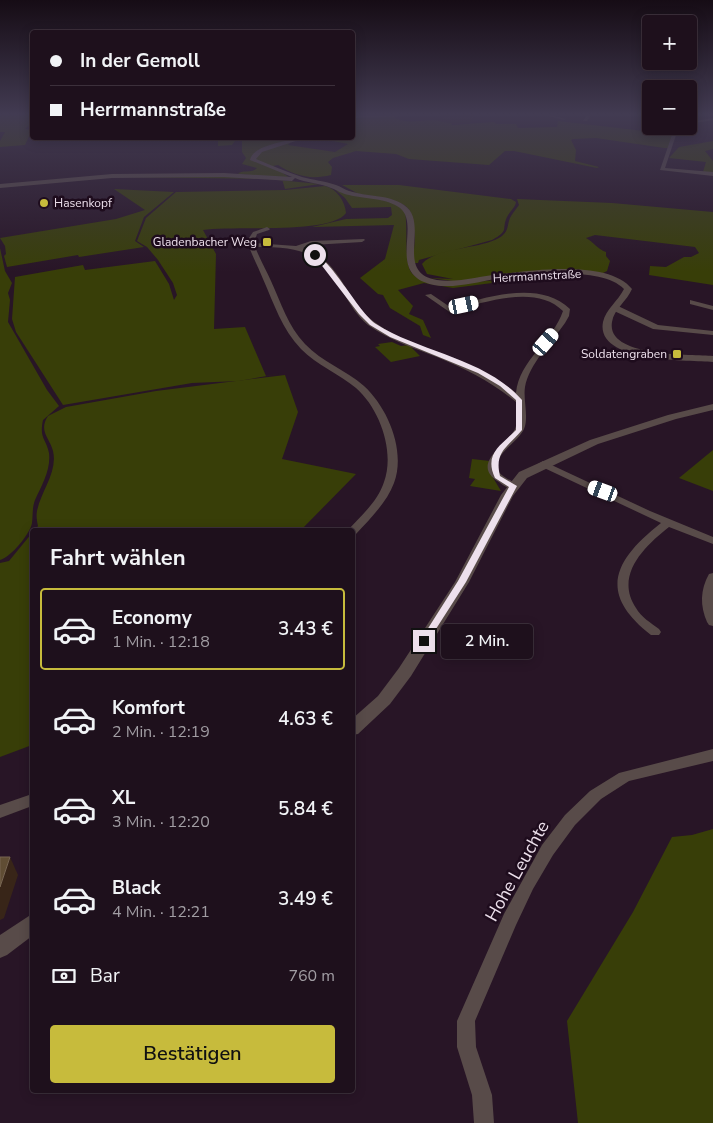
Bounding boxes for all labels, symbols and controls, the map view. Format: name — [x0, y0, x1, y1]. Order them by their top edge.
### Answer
map controls — [642, 15, 697, 135]
button: + — [642, 15, 697, 70]
text: In der Gemoll — [80, 48, 200, 74]
button: − — [642, 80, 697, 135]
text: Herrmannstraße — [80, 97, 226, 123]
place label: Hasenkopf — [54, 195, 113, 211]
marker: Hasenkopf — [38, 197, 50, 209]
place label: Gladenbacher Weg — [153, 234, 257, 250]
marker: Gladenbacher Weg — [261, 236, 273, 248]
route start — [304, 244, 326, 266]
street label: Herrmannstraße — [492, 266, 582, 286]
car — [447, 295, 480, 315]
car — [530, 326, 561, 358]
place label: Soldatengraben — [581, 346, 667, 362]
marker: Soldatengraben — [671, 348, 683, 360]
car — [586, 479, 619, 503]
text: Fahrt wählen — [50, 543, 186, 573]
text: Economy — [112, 605, 192, 631]
icon: car — [52, 607, 97, 652]
text: 3.43 € — [278, 616, 333, 642]
callout: 2 Min. — [442, 624, 534, 658]
route end — [413, 630, 435, 652]
text: 2 Min. — [465, 630, 509, 652]
text: 1 Min. · 12:18 — [112, 631, 210, 653]
text: Komfort — [112, 695, 185, 721]
icon: car — [52, 697, 97, 742]
text: 4.63 € — [278, 706, 333, 732]
text: 2 Min. · 12:19 — [112, 721, 210, 743]
text: XL — [112, 785, 135, 811]
icon: car — [52, 787, 97, 832]
text: 5.84 € — [278, 796, 333, 822]
text: 3 Min. · 12:20 — [112, 811, 210, 833]
street label: Hohe Leuchte — [479, 816, 555, 926]
text: Black — [112, 875, 161, 901]
icon: car — [52, 877, 97, 922]
text: 3.49 € — [278, 886, 333, 912]
text: 4 Min. · 12:21 — [112, 901, 210, 923]
icon: cash — [50, 962, 78, 990]
text: Bar — [90, 963, 120, 989]
text: 760 m — [288, 965, 335, 987]
button: Bestätigen — [50, 1025, 335, 1083]

